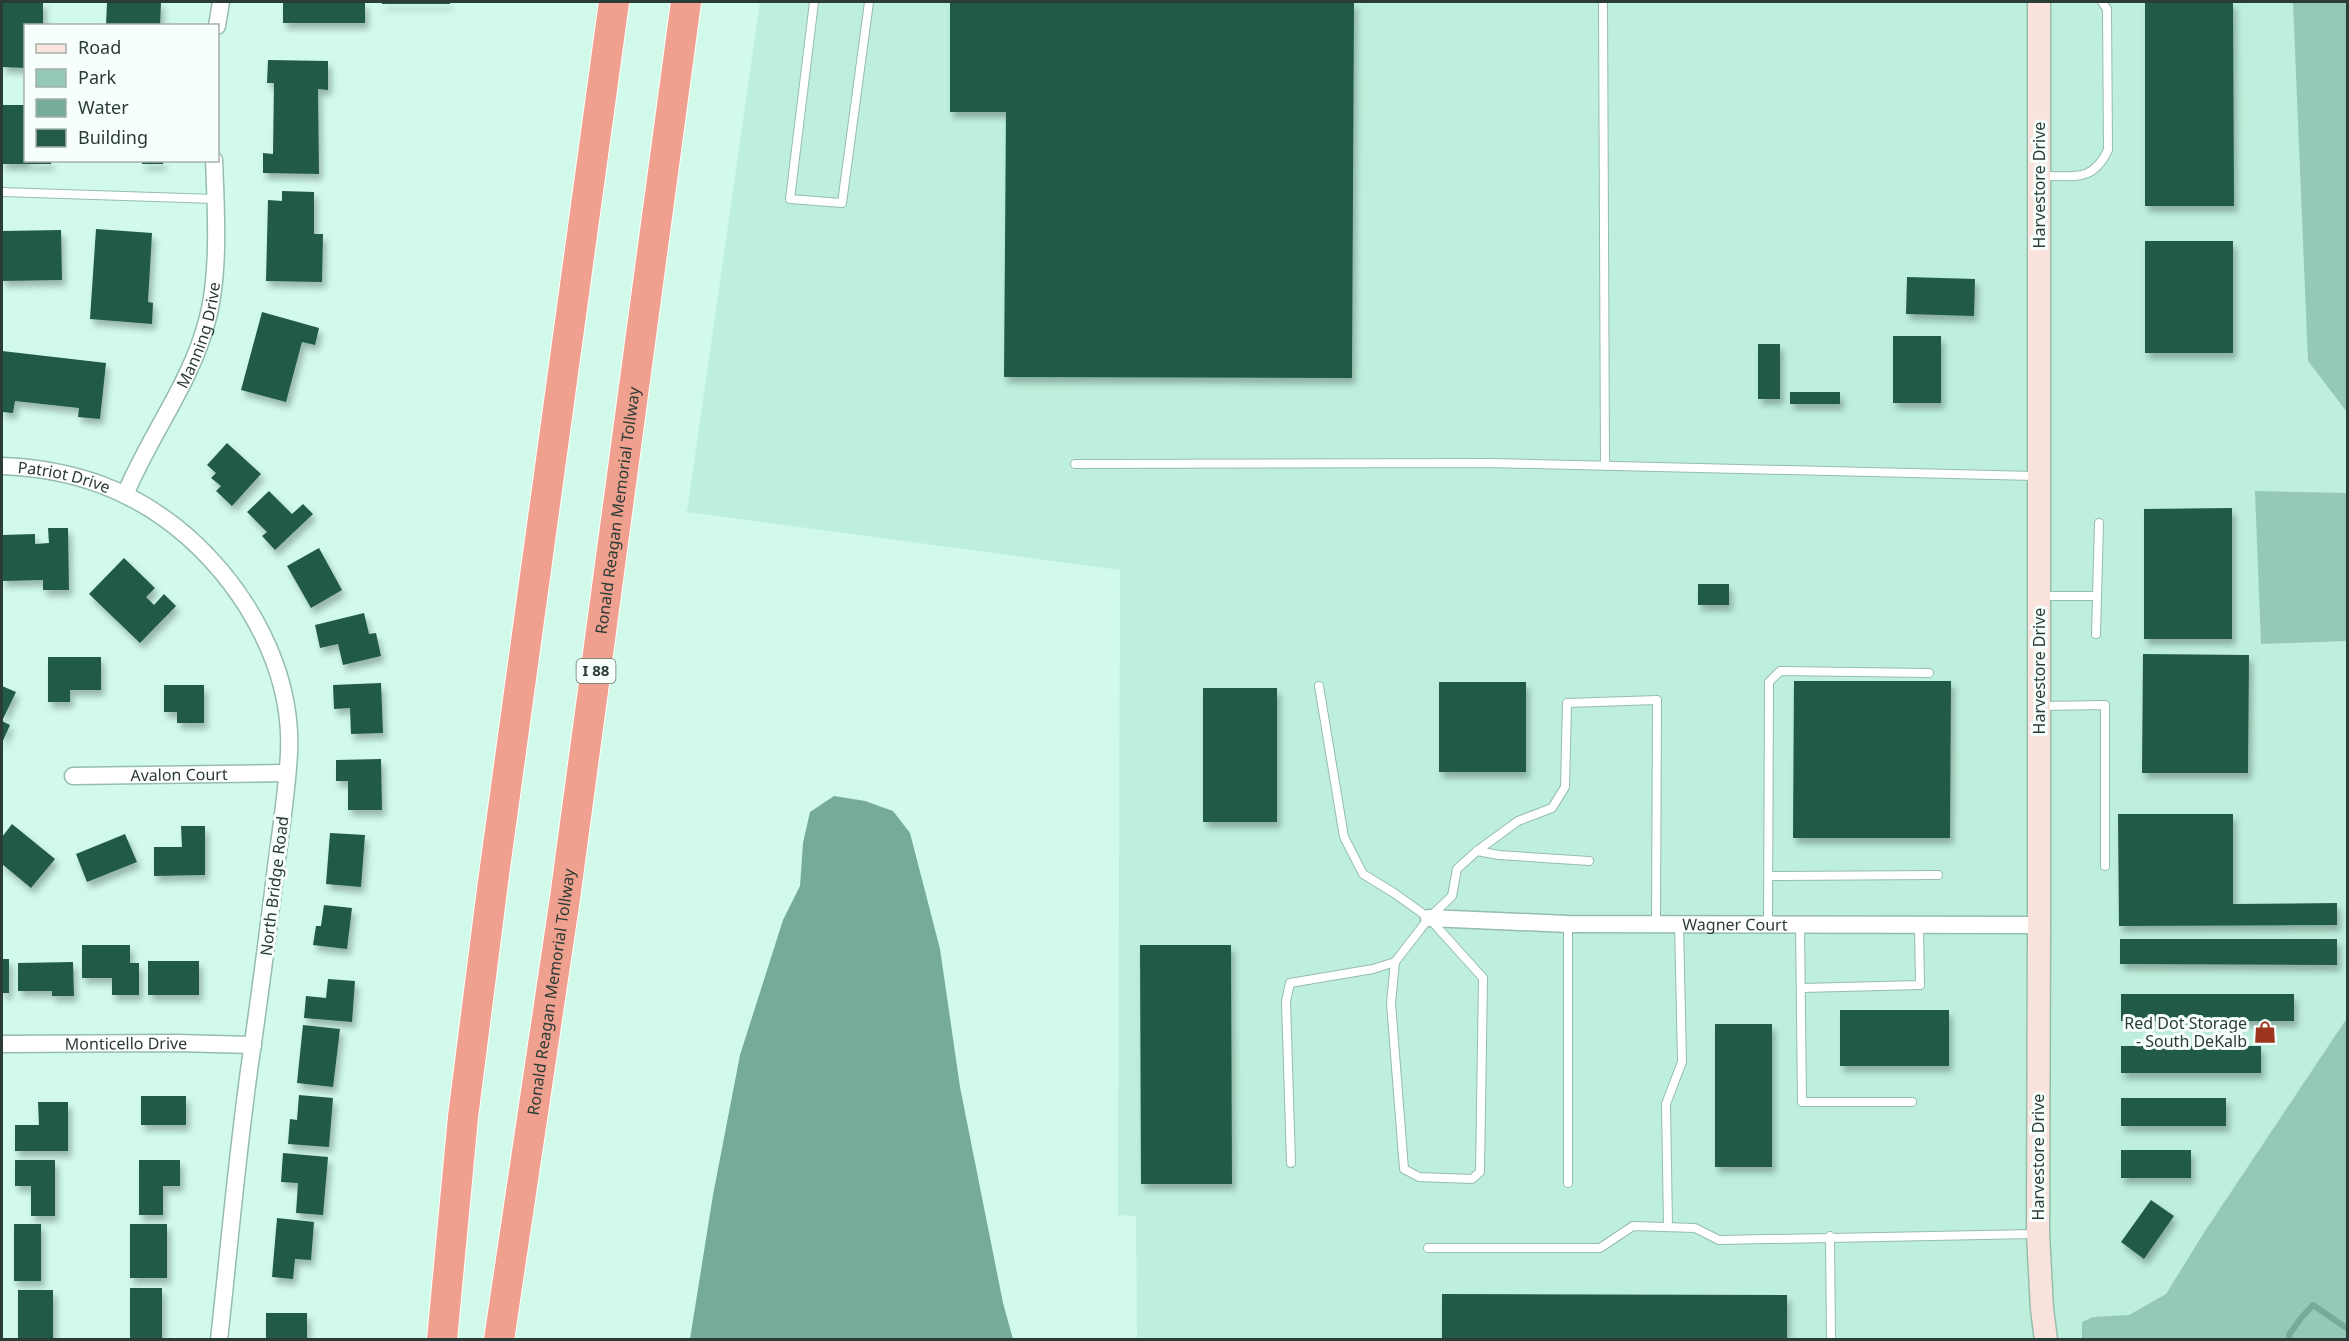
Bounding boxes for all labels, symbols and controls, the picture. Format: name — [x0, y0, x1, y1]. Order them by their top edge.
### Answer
legend — [24, 24, 219, 162]
text: Road — [78, 35, 121, 59]
text: Park — [78, 65, 116, 89]
text: Water — [78, 95, 129, 119]
street label: Harvestore Drive — [2028, 122, 2050, 248]
text: Building — [78, 125, 148, 149]
street label: Manning Drive — [171, 281, 225, 392]
street label: Ronald Reagan Memorial Tollway — [590, 385, 645, 635]
street label: Patriot Drive — [17, 456, 113, 498]
street label: Harvestore Drive — [2028, 608, 2050, 734]
road number: I 88 — [576, 659, 616, 683]
street label: Avalon Court — [130, 763, 228, 786]
street label: North Bridge Road — [255, 815, 293, 957]
street label: Ronald Reagan Memorial Tollway — [522, 866, 580, 1117]
street label: Wagner Court — [1682, 913, 1788, 935]
place label: Red Dot Storage - South DeKalb — [2124, 1012, 2247, 1052]
shop icon: Red Dot Storage - South DeKalb — [2252, 1019, 2278, 1045]
street label: Monticello Drive — [65, 1032, 188, 1055]
street label: Harvestore Drive — [2027, 1094, 2049, 1220]

